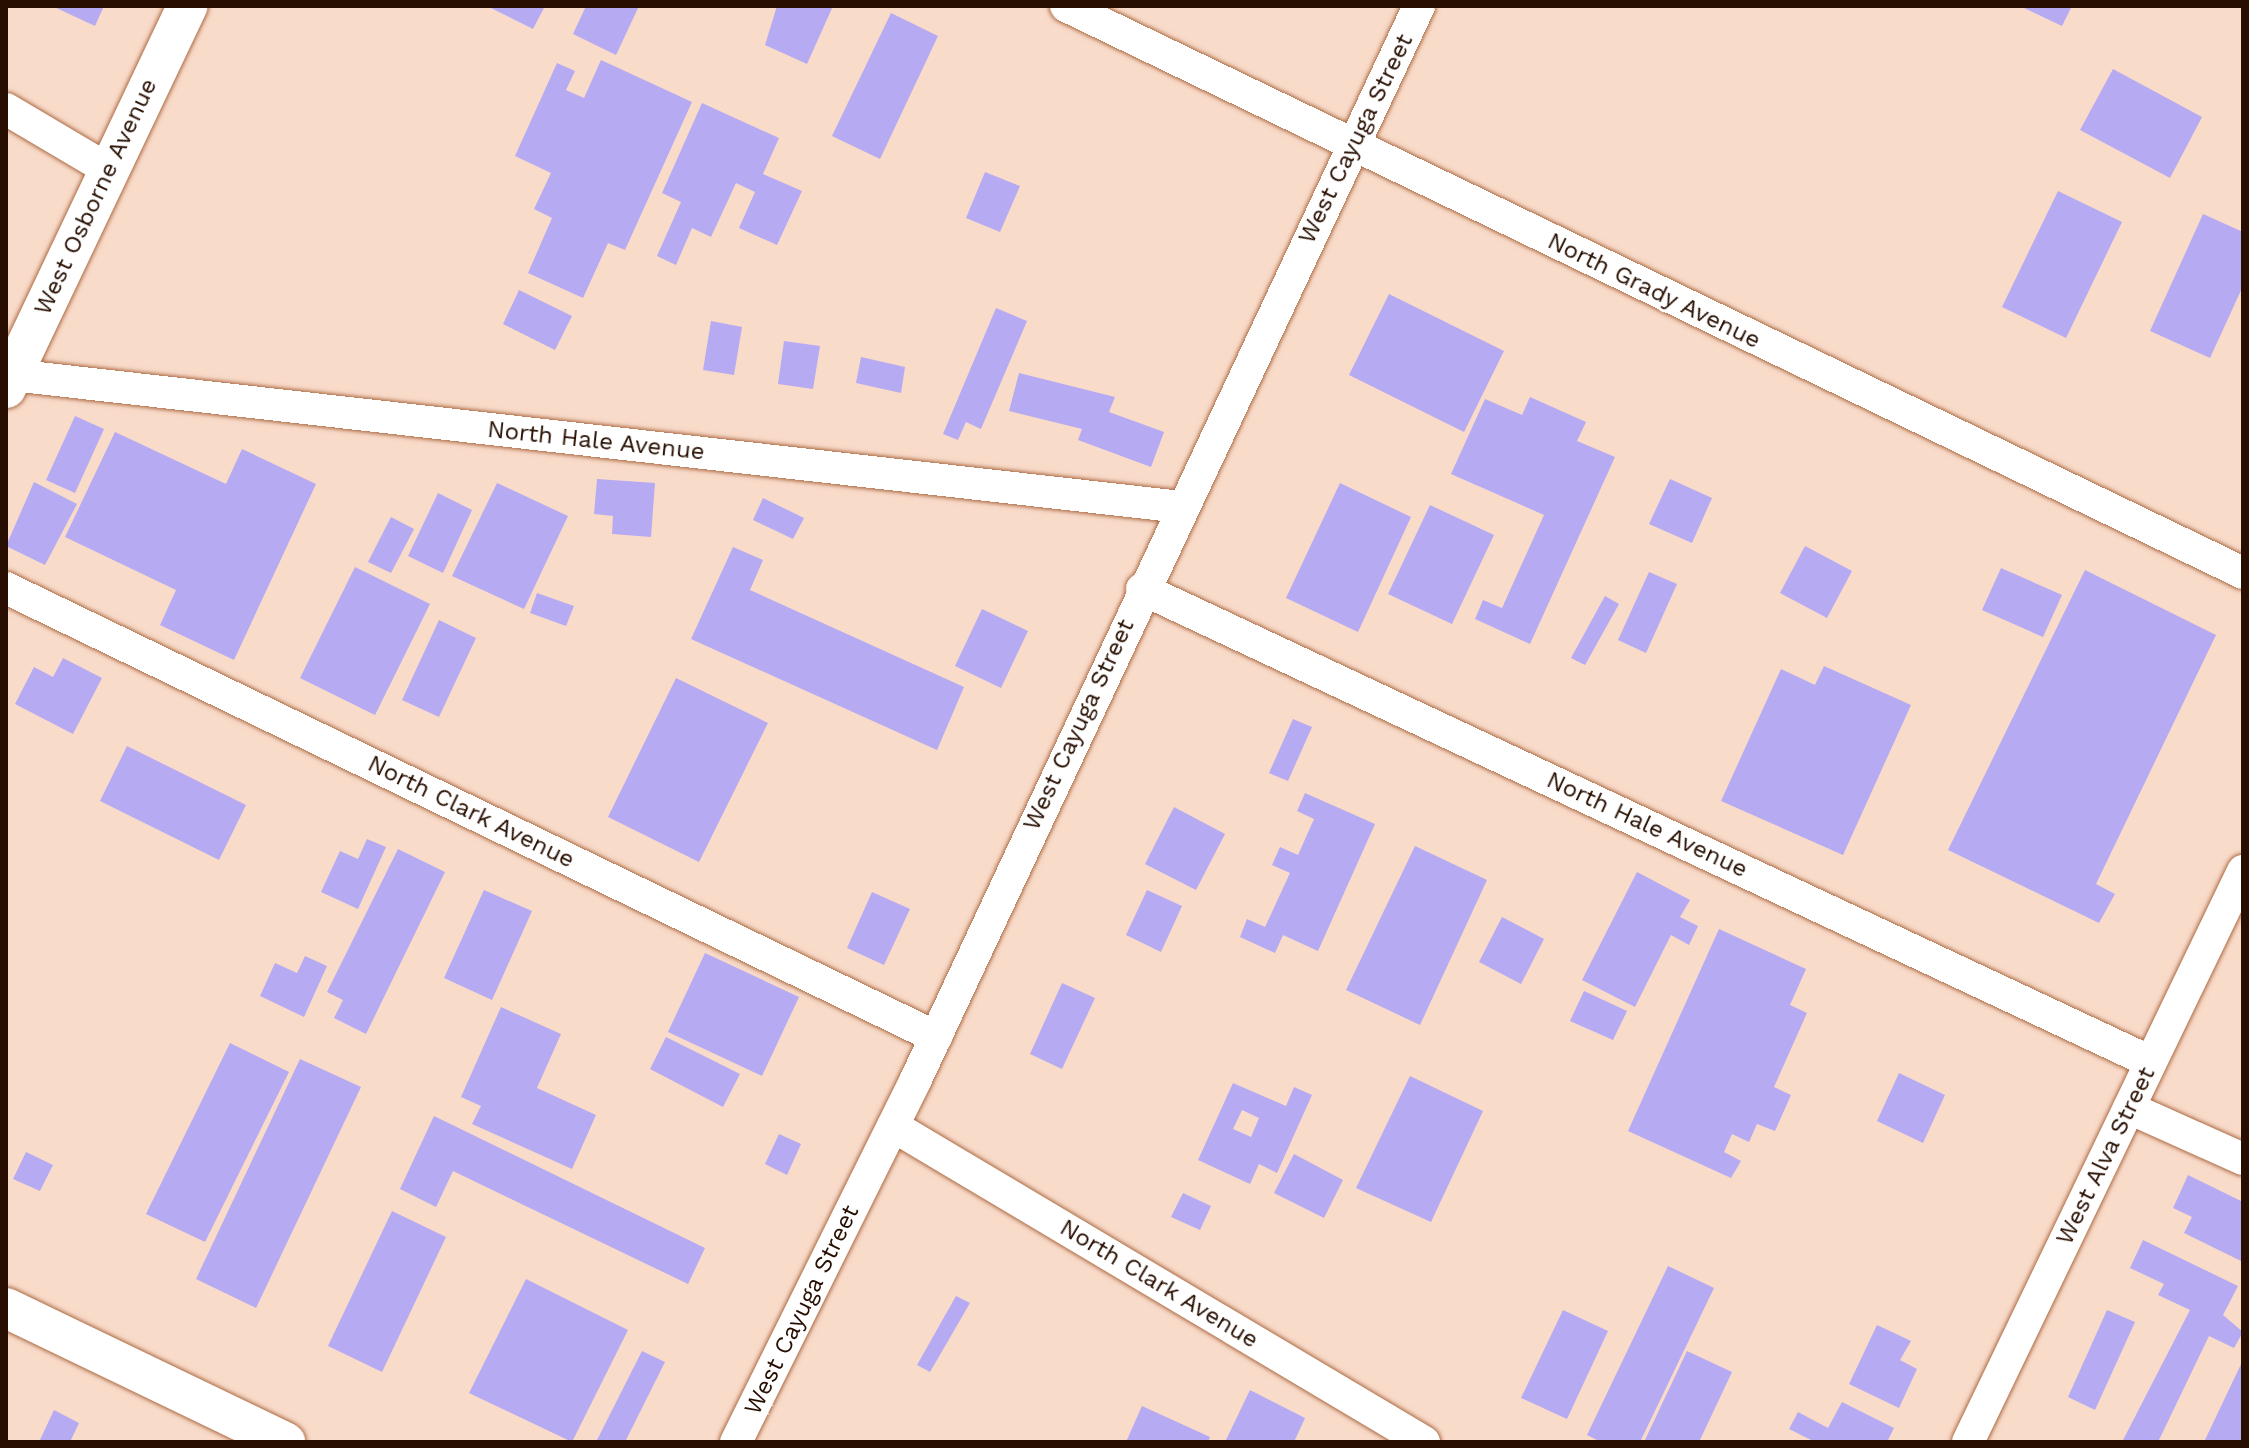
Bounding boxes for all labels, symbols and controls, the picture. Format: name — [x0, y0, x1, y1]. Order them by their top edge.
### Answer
street label: West Cayuga Street — [1293, 29, 1419, 249]
street label: West Osborne Avenue — [28, 74, 164, 320]
street label: North Grady Avenue — [1542, 227, 1766, 355]
street label: North Hale Avenue — [485, 415, 707, 467]
street label: West Cayuga Street — [1017, 615, 1141, 835]
street label: North Clark Avenue — [362, 749, 580, 875]
street label: North Hale Avenue — [1542, 766, 1752, 884]
street label: West Alva Street — [2050, 1062, 2162, 1250]
street label: West Cayuga Street — [739, 1200, 865, 1420]
street label: North Clark Avenue — [1054, 1213, 1264, 1355]

